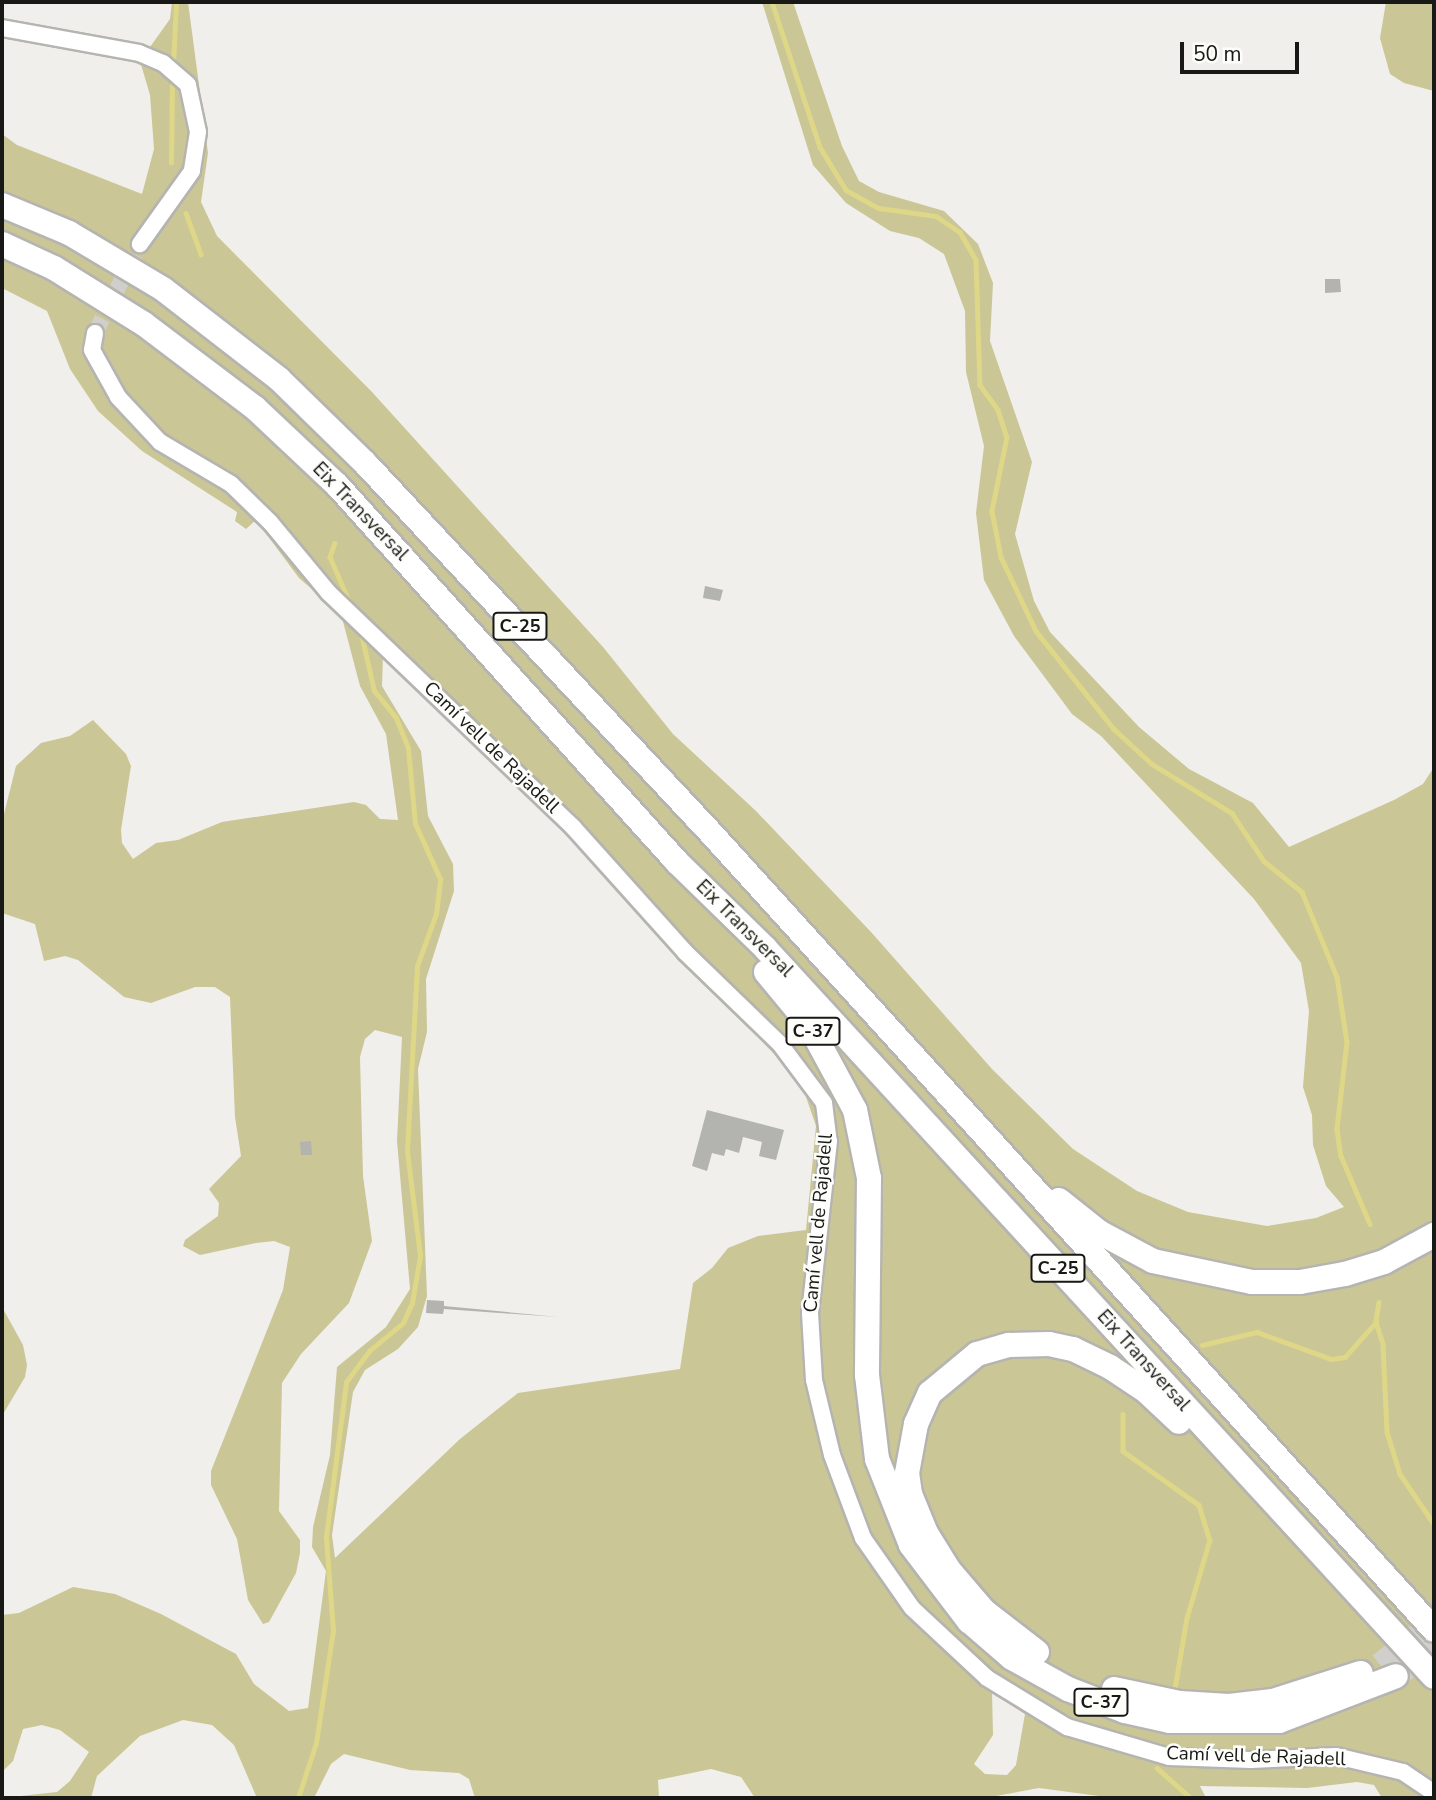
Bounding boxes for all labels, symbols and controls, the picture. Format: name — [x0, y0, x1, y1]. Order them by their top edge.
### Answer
scale bar — [1184, 28, 1303, 72]
text: 50 m — [1193, 40, 1242, 68]
street label: Eix Transversal — [307, 458, 413, 566]
road number: C-25 — [492, 612, 548, 640]
street label: Camí vell de Rajadell — [418, 677, 564, 819]
street label: Eix Transversal — [691, 876, 797, 982]
road number: C-37 — [785, 1016, 841, 1046]
street label: Camí vell de Rajadell — [800, 1132, 838, 1314]
road number: C-25 — [1030, 1254, 1086, 1282]
street label: Eix Transversal — [1092, 1306, 1194, 1416]
road number: C-37 — [1073, 1688, 1129, 1716]
street label: Camí vell de Rajadell — [1166, 1742, 1346, 1772]

